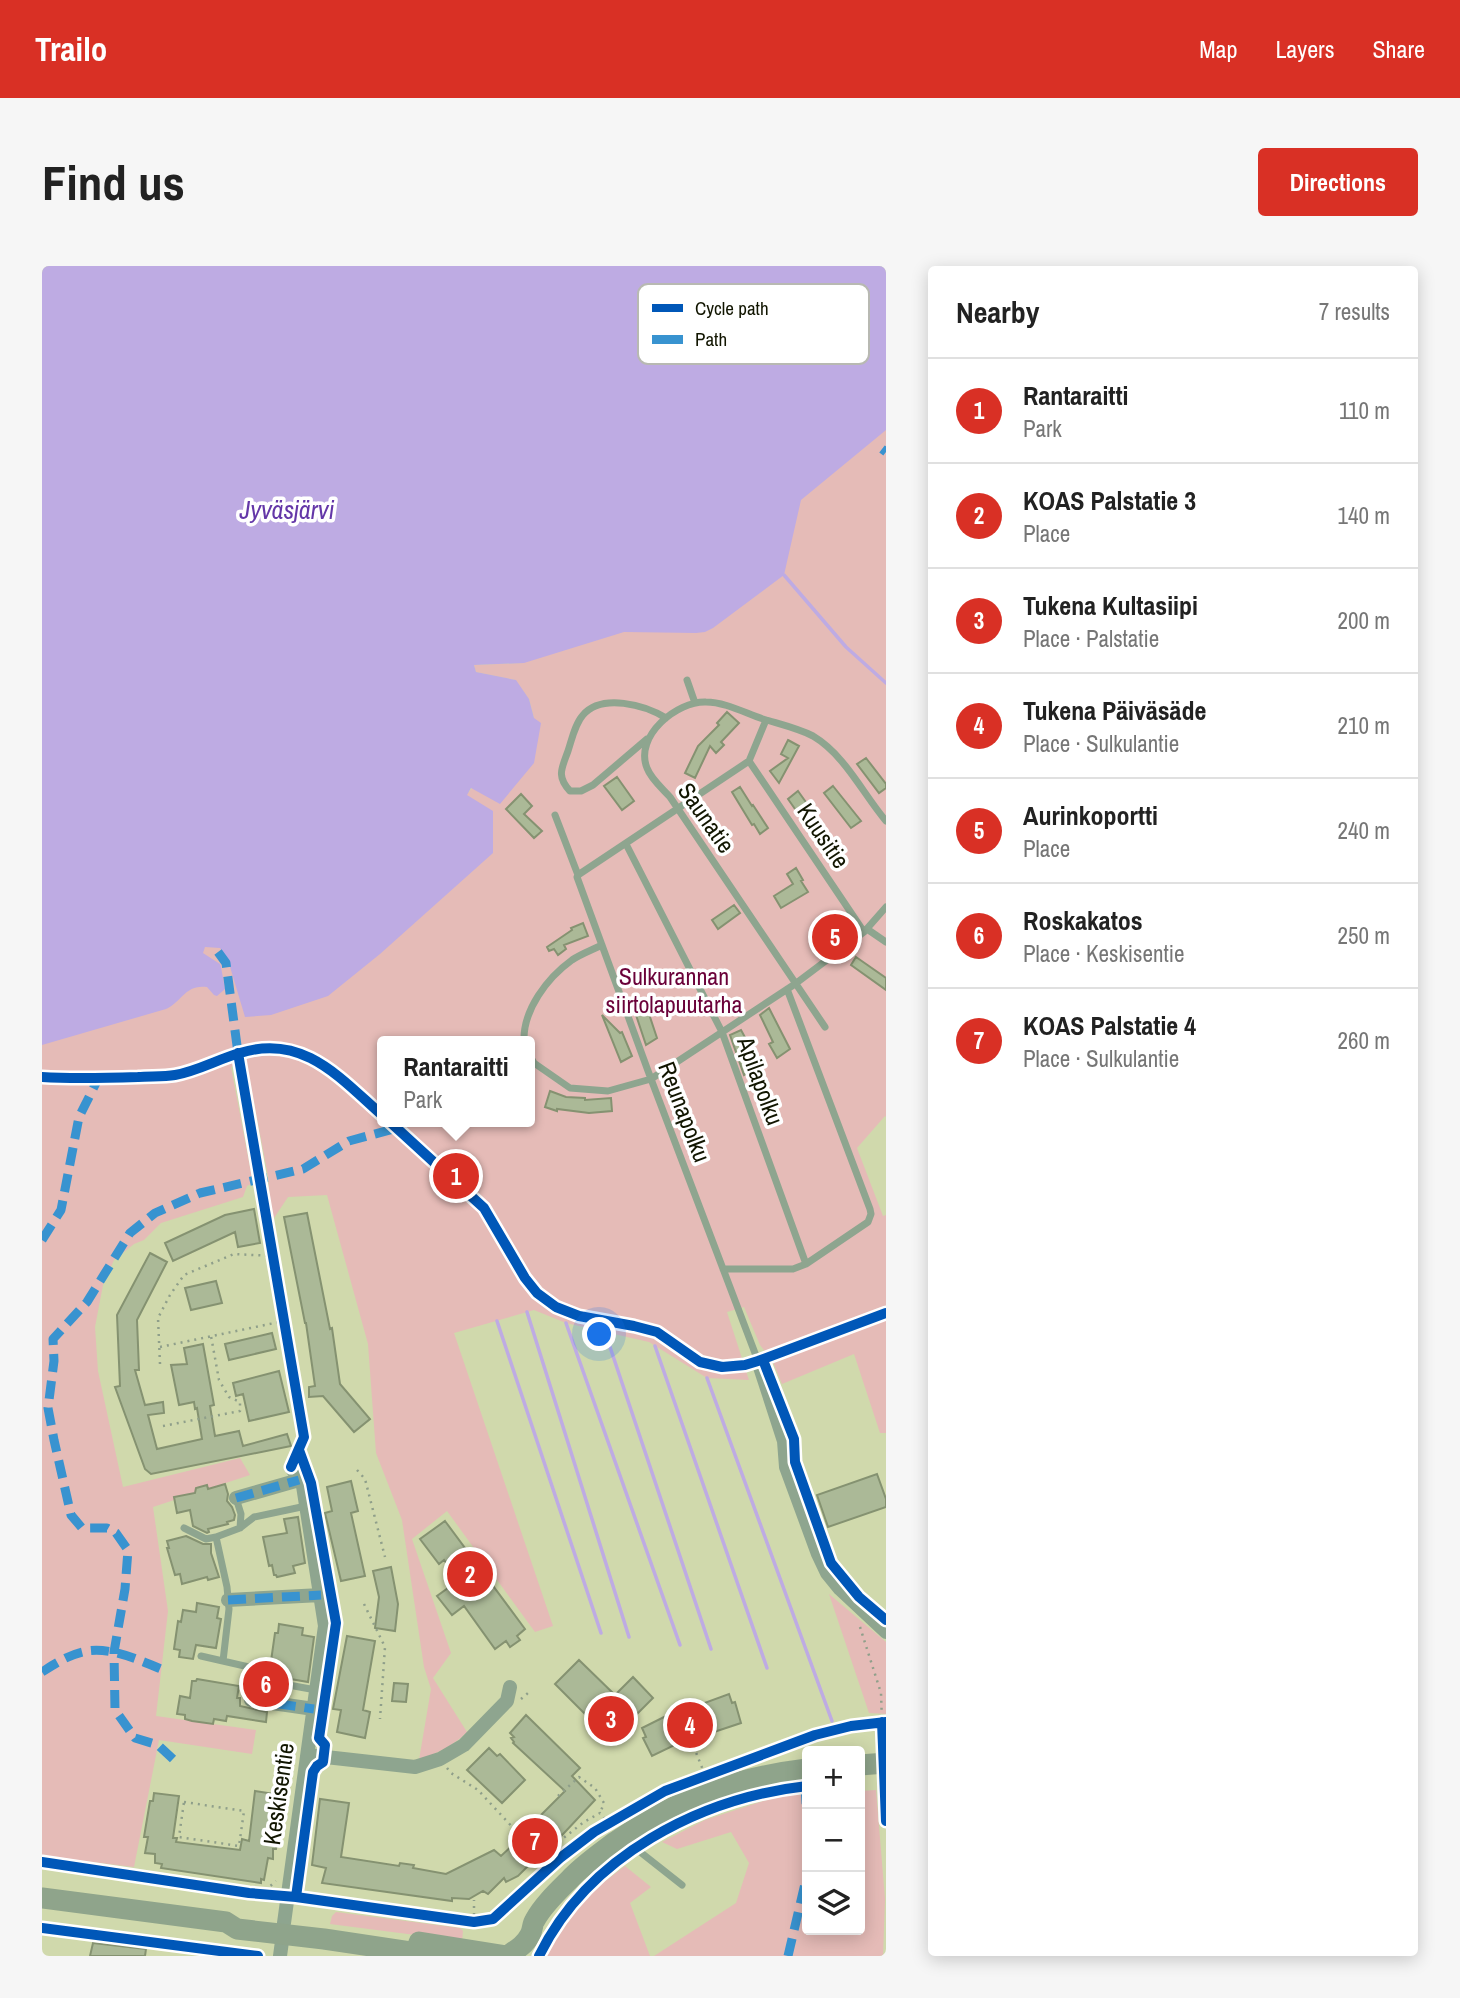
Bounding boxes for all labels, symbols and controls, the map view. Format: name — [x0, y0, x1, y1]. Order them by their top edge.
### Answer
text: Trailo — [35, 27, 107, 71]
text: Map — [1199, 33, 1237, 65]
text: Layers — [1275, 33, 1334, 65]
text: Share — [1372, 33, 1425, 65]
button: Directions — [1258, 148, 1418, 216]
text: Find us — [42, 149, 185, 215]
legend — [638, 284, 869, 364]
text: Nearby — [956, 292, 1039, 332]
text: Cycle path — [695, 295, 769, 321]
text: 7 results — [1319, 296, 1390, 327]
text: Path — [695, 326, 727, 352]
text: Rantaraitti — [1023, 378, 1128, 413]
text: 1 — [974, 395, 984, 426]
text: 110 m — [1339, 395, 1390, 426]
text: Park — [1023, 413, 1062, 444]
text: KOAS Palstatie 3 — [1023, 483, 1196, 518]
water label: Jyväsjärvi — [239, 492, 334, 527]
text: 2 — [974, 500, 984, 531]
text: 140 m — [1338, 500, 1390, 531]
text: Place — [1023, 518, 1070, 549]
text: Tukena Kultasiipi — [1023, 588, 1198, 623]
text: 3 — [974, 605, 984, 636]
text: 200 m — [1338, 605, 1390, 636]
text: Place · Palstatie — [1023, 623, 1159, 654]
text: Tukena Päiväsäde — [1023, 693, 1206, 728]
text: 4 — [974, 710, 984, 741]
text: 210 m — [1338, 710, 1390, 741]
text: Place · Sulkulantie — [1023, 728, 1179, 759]
street label: Saunatie — [671, 776, 743, 859]
street label: Kuusitie — [790, 797, 857, 874]
text: Aurinkoportti — [1023, 798, 1158, 833]
text: 5 — [974, 815, 984, 846]
text: 240 m — [1338, 815, 1390, 846]
text: Place — [1023, 833, 1070, 864]
text: Roskakatos — [1023, 903, 1143, 938]
pin: 5 — [812, 911, 858, 963]
text: 6 — [974, 920, 984, 951]
text: 250 m — [1338, 920, 1390, 951]
text: Place · Keskisentie — [1023, 938, 1184, 969]
park label: Sulkurannan siirtolapuutarha — [606, 960, 742, 1020]
text: KOAS Palstatie 4 — [1023, 1008, 1196, 1043]
text: 7 — [974, 1025, 984, 1056]
text: 260 m — [1338, 1025, 1390, 1056]
street label: Apilapolku — [730, 1031, 792, 1129]
popup — [377, 1036, 535, 1127]
text: Place · Sulkulantie — [1023, 1043, 1179, 1074]
text: Rantaraitti — [403, 1049, 509, 1084]
street label: Reunapolku — [651, 1057, 719, 1166]
text: Park — [403, 1084, 442, 1115]
pin: 1 — [433, 1150, 479, 1202]
your location — [582, 1317, 616, 1351]
pin: 2 — [447, 1548, 493, 1600]
pin: 6 — [243, 1658, 289, 1710]
pin: 3 — [588, 1693, 634, 1745]
pin: 4 — [667, 1699, 713, 1751]
street label: Keskisentie — [255, 1741, 301, 1847]
map controls — [802, 1746, 865, 1935]
button: + — [802, 1746, 865, 1809]
button: − — [802, 1809, 865, 1872]
pin: 7 — [512, 1815, 558, 1867]
button: layers — [802, 1872, 865, 1935]

